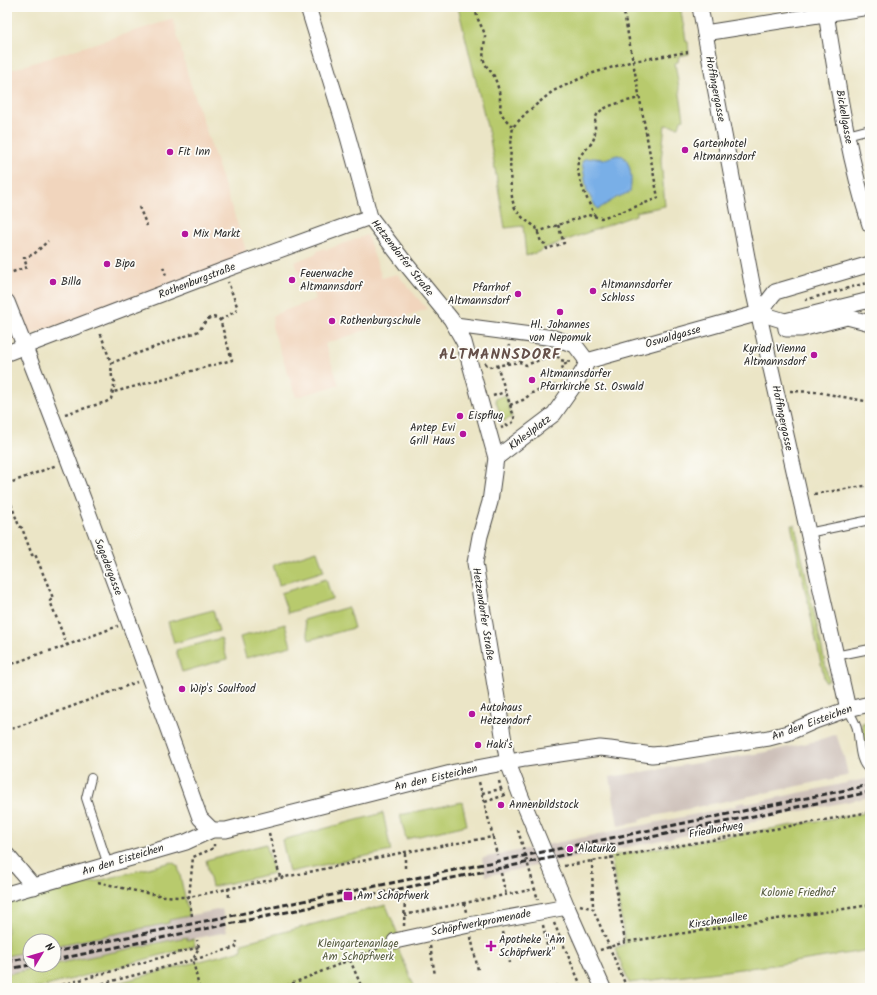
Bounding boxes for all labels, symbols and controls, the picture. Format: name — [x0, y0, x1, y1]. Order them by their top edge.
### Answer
street label: Hoffingergasse — [700, 55, 730, 123]
street label: Bickellgasse — [830, 88, 858, 146]
place label: Gartenhotel Altmannsdorf — [693, 135, 757, 166]
place label: Fit Inn — [178, 143, 210, 161]
marker: Gartenhotel Altmannsdorf — [680, 145, 690, 155]
marker: Fit Inn — [165, 147, 175, 157]
street label: Hetzendorfer Straße — [366, 216, 438, 301]
place label: Mix Markt — [193, 225, 241, 243]
marker: Mix Markt — [180, 229, 190, 239]
place label: Bipa — [115, 255, 135, 273]
street label: Rothenburgstraße — [156, 258, 238, 304]
marker: Bipa — [102, 259, 112, 269]
place label: Feuerwache Altmannsdorf — [300, 265, 364, 296]
place label: Billa — [61, 273, 81, 291]
marker: Feuerwache Altmannsdorf — [287, 275, 297, 285]
place label: Altmannsdorfer Schloss — [601, 276, 673, 307]
marker: Billa — [48, 277, 58, 287]
place label: Pfarrhof Altmannsdorf — [448, 279, 512, 310]
marker: Altmannsdorfer Schloss — [588, 286, 598, 296]
marker: Pfarrhof Altmannsdorf — [513, 289, 523, 299]
marker: Hl. Johannes von Nepomuk — [555, 307, 565, 317]
place label: Rothenburgschule — [340, 312, 421, 330]
marker: Rothenburgschule — [327, 316, 337, 326]
place label: Hl. Johannes von Nepomuk — [529, 316, 592, 347]
street label: Oswaldgasse — [643, 320, 703, 353]
place label: Kyriad Vienna Altmannsdorf — [743, 340, 808, 371]
district label: ALTMANNSDORF — [439, 343, 561, 367]
marker: Kyriad Vienna Altmannsdorf — [809, 350, 819, 360]
place label: Altmannsdorfer Pfarrkirche St. Oswald — [540, 365, 644, 396]
marker: Altmannsdorfer Pfarrkirche St. Oswald — [527, 375, 537, 385]
street label: Hoffingergasse — [766, 384, 798, 453]
place label: Eispflug — [468, 407, 504, 425]
marker: Eispflug — [455, 411, 465, 421]
street label: Khleslplatz — [505, 411, 555, 455]
place label: Antep Evi Grill Haus — [410, 419, 455, 450]
marker: Antep Evi Grill Haus — [458, 429, 468, 439]
street label: Sagedergasse — [89, 536, 127, 598]
street label: Hetzendorfer Straße — [467, 566, 499, 662]
place label: Wip's Soulfood — [190, 680, 256, 698]
marker: Wip's Soulfood — [177, 684, 187, 694]
place label: Autohaus Hetzendorf — [480, 699, 532, 730]
street label: An den Eisteichen — [769, 700, 855, 746]
marker: Autohaus Hetzendorf — [467, 709, 477, 719]
place label: Haki's — [486, 736, 513, 754]
marker: Haki's — [473, 740, 483, 750]
street label: An den Eisteichen — [393, 760, 479, 796]
place label: Annenbildstock — [509, 796, 580, 814]
marker: Annenbildstock — [496, 800, 506, 810]
street label: Friedhofweg — [687, 816, 745, 844]
street label: An den Eisteichen — [80, 839, 166, 881]
place label: Alaturka — [578, 840, 616, 858]
marker: Alaturka — [565, 844, 575, 854]
park label: Kolonie Friedhof — [761, 884, 837, 902]
place label: Am Schöpfwerk — [357, 887, 430, 905]
marker: Am Schöpfwerk — [342, 890, 354, 902]
street label: Schöpfwerkpromenade — [430, 905, 532, 941]
street label: Kirschenallee — [687, 907, 749, 935]
place label: Apotheke "Am Schöpfwerk" — [499, 931, 565, 962]
north arrow — [22, 933, 62, 973]
park label: Kleingartenanlage Am Schöpfwerk — [318, 935, 398, 966]
text: N — [40, 939, 58, 956]
marker: Apotheke "Am Schöpfwerk" — [486, 941, 496, 951]

